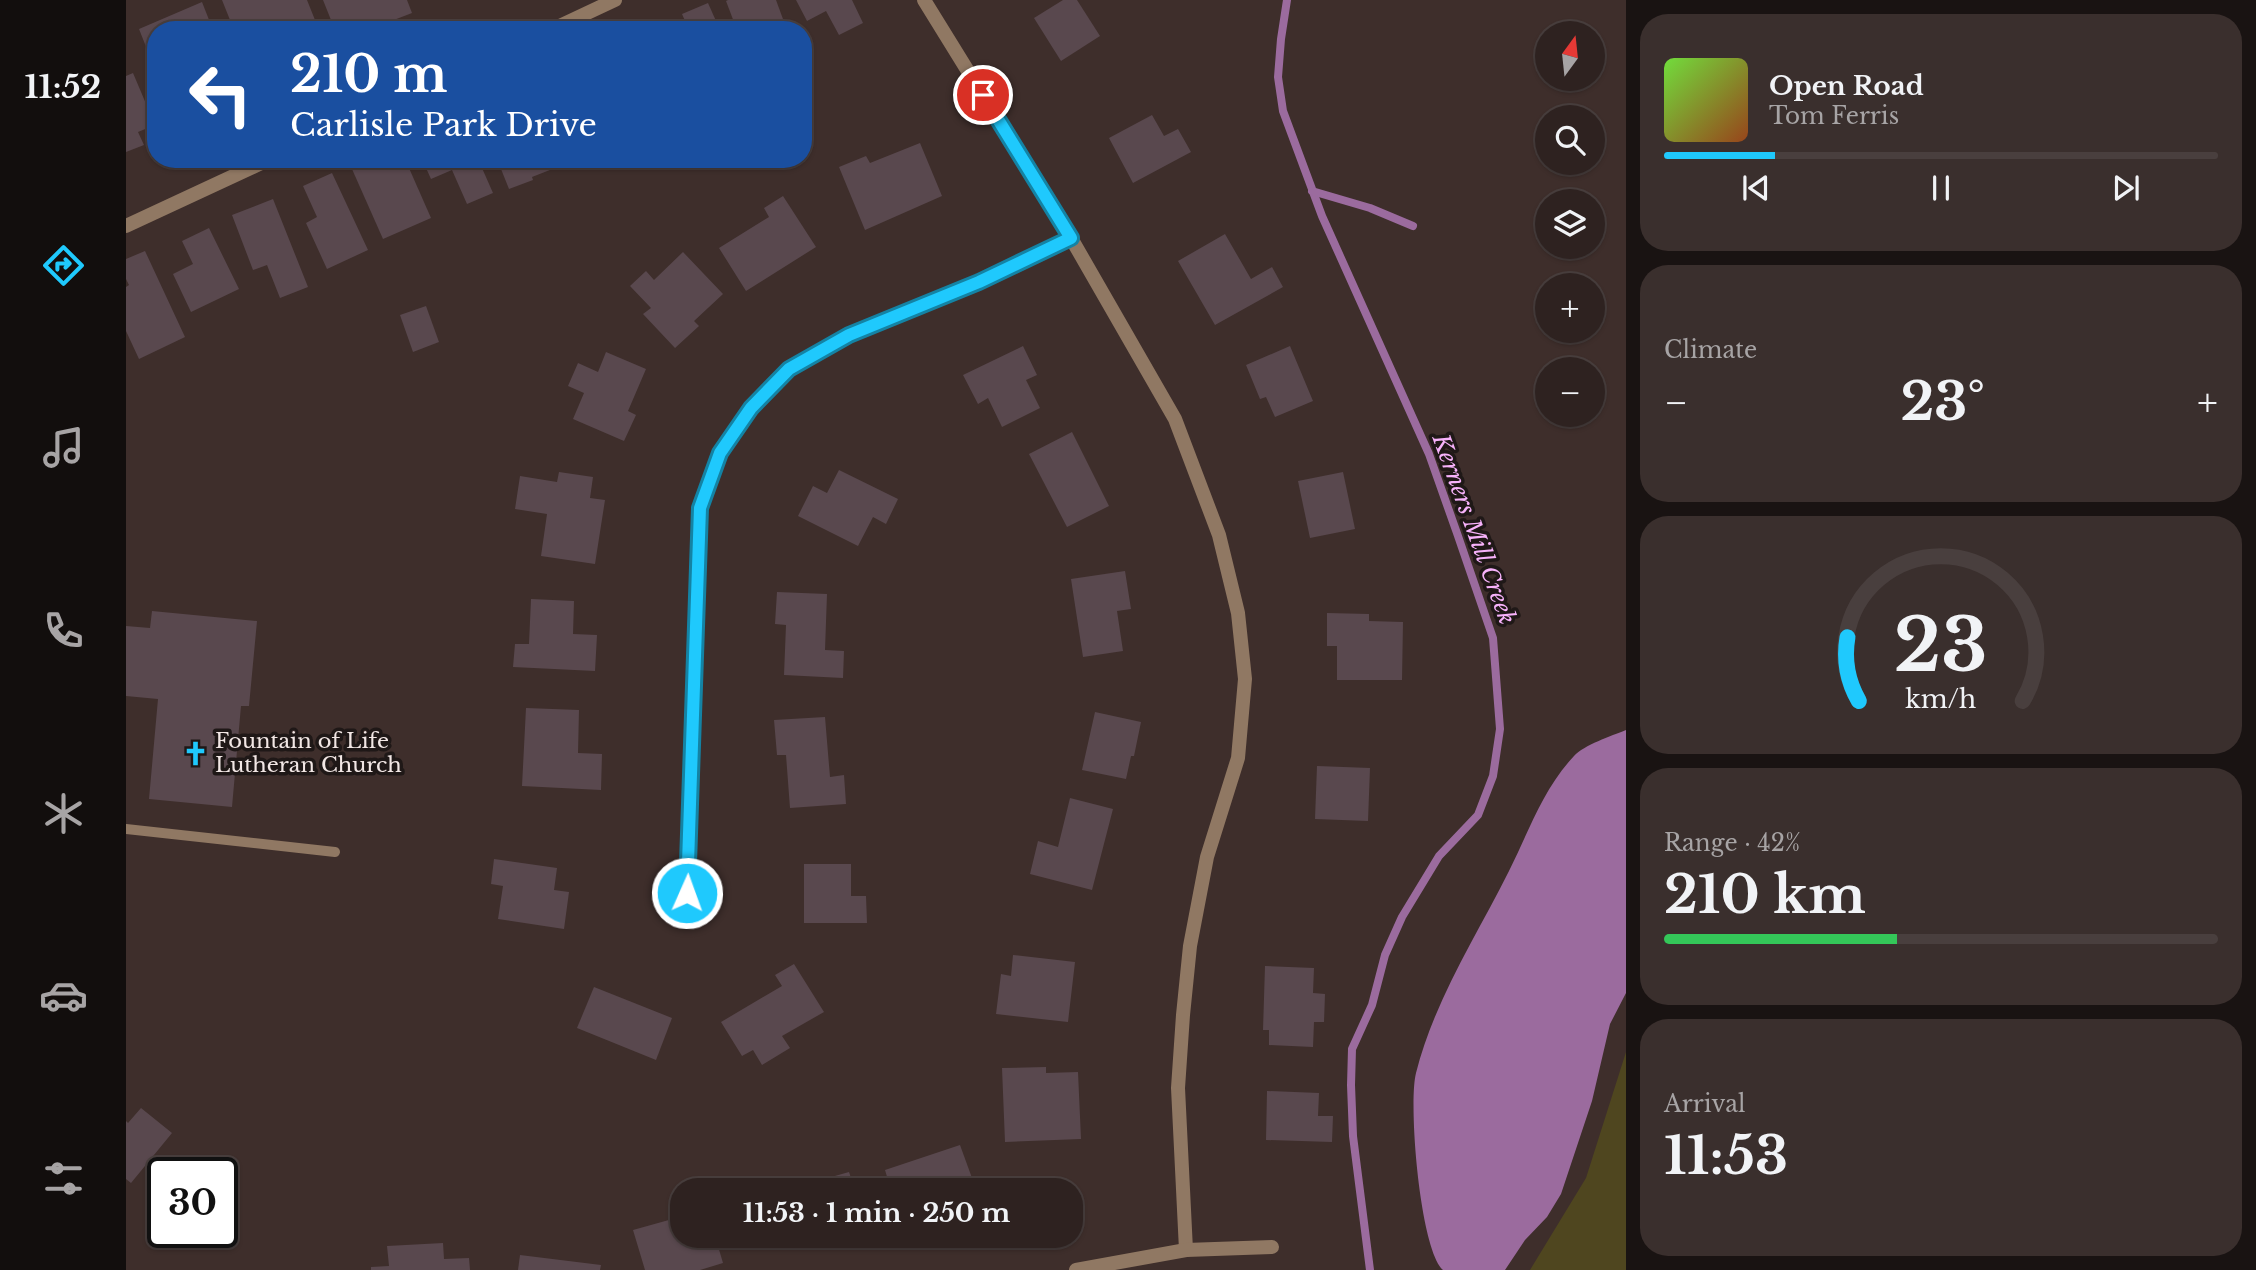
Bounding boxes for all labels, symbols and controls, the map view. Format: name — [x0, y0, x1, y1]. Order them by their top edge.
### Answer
north arrow — [1535, 21, 1605, 91]
map controls — [1535, 21, 1605, 427]
text: 210 m — [290, 44, 448, 105]
icon: left — [175, 49, 266, 140]
pin — [953, 65, 1013, 125]
text: 11:52 — [25, 67, 101, 107]
text: Open Road — [1769, 70, 1924, 102]
icon: arrive — [964, 76, 1002, 114]
text: Tom Ferris — [1769, 102, 1899, 130]
text: Carlisle Park Drive — [290, 105, 597, 145]
button: search — [1535, 105, 1605, 175]
icon: previous — [1737, 169, 1775, 207]
icon: pause — [1922, 169, 1960, 207]
icon: next — [2107, 169, 2145, 207]
button: layers — [1535, 189, 1605, 259]
icon: directions — [39, 241, 88, 290]
button: + — [1535, 273, 1605, 343]
text: Climate — [1664, 336, 1757, 364]
button: − — [1535, 357, 1605, 427]
text: 23° — [1900, 370, 1985, 434]
text: − — [1664, 379, 1688, 426]
text: + — [2197, 379, 2218, 426]
icon: music — [39, 423, 88, 472]
water label: Kerners Mill Creek — [1426, 429, 1521, 628]
text: 23 — [1894, 600, 1988, 691]
icon: phone — [39, 606, 88, 655]
text: km/h — [1906, 684, 1976, 715]
place label: Fountain of Life Lutheran Church — [215, 728, 402, 778]
church icon: Fountain of Life Lutheran Church — [181, 739, 209, 767]
icon: climate — [39, 789, 88, 838]
text: Range · 42% — [1664, 829, 1800, 857]
position arrow — [650, 856, 724, 930]
text: 210 km — [1664, 863, 1866, 927]
icon: car — [39, 971, 88, 1020]
text: Arrival — [1664, 1090, 1745, 1118]
text: 11:53 — [1664, 1124, 1788, 1188]
icon: filters — [39, 1154, 88, 1203]
speed limit sign: 30 — [147, 1157, 238, 1248]
text: 11:53 · 1 min · 250 m — [743, 1197, 1010, 1229]

